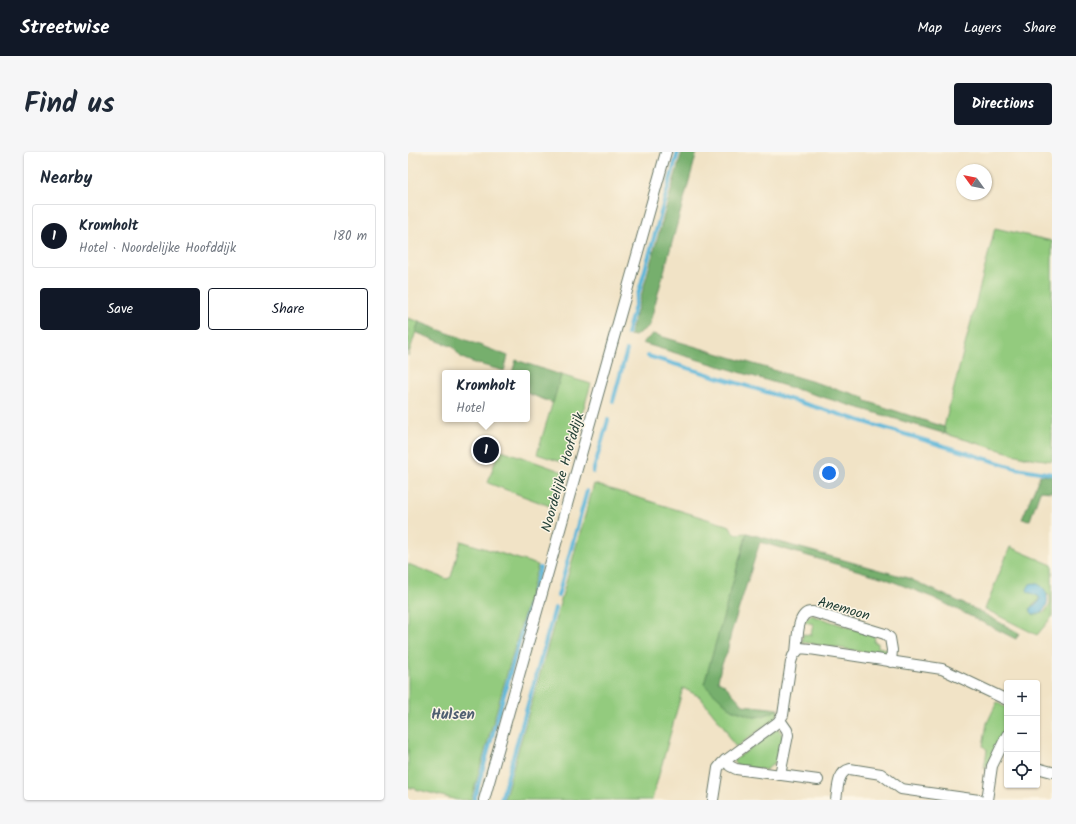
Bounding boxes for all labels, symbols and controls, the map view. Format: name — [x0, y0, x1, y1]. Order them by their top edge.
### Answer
text: Streetwise — [20, 13, 110, 43]
text: Map — [918, 17, 942, 39]
text: Layers — [964, 17, 1002, 39]
text: Share — [1024, 17, 1056, 39]
text: Find us — [24, 82, 115, 127]
button: Directions — [954, 83, 1052, 125]
north arrow — [956, 164, 992, 200]
text: Nearby — [40, 165, 92, 192]
text: Kromholt — [79, 214, 139, 238]
text: 1 — [52, 226, 56, 247]
text: 180 m — [333, 226, 367, 247]
text: Hotel · Noordelijke Hoofddijk — [79, 238, 236, 259]
button: Save — [40, 288, 200, 330]
button: Share — [208, 288, 368, 330]
popup — [442, 370, 530, 422]
text: Kromholt — [456, 374, 516, 398]
text: Hotel — [456, 398, 485, 419]
street label: Noordelijke Hoofddijk — [535, 409, 591, 535]
pin: 1 — [473, 435, 499, 465]
your location — [819, 463, 839, 483]
street label: Anemoon — [815, 591, 873, 627]
map controls — [1004, 680, 1040, 788]
button: + — [1004, 680, 1040, 716]
district label: Hulsen — [431, 703, 475, 727]
button: − — [1004, 716, 1040, 752]
button: locate — [1004, 752, 1040, 788]

